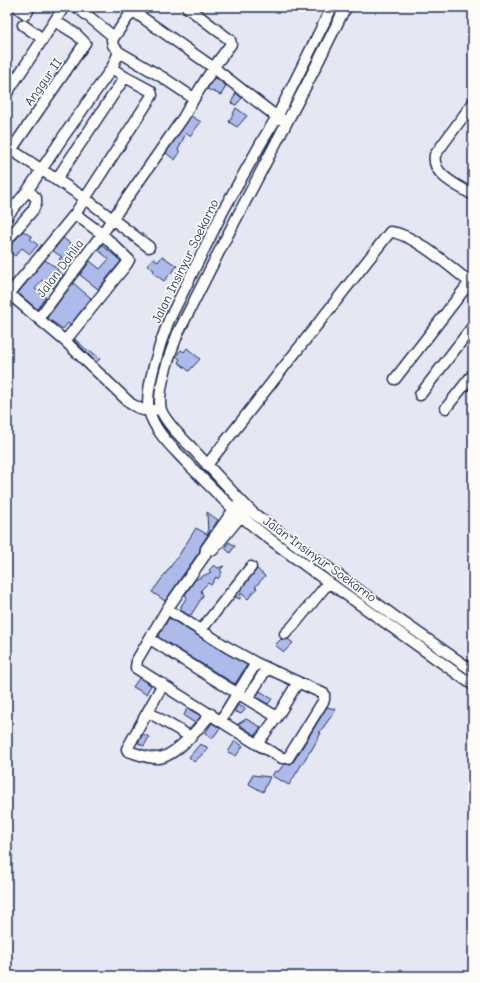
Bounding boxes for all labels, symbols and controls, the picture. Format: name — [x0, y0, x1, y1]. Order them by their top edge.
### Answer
street label: Anggur II — [21, 55, 65, 109]
street label: Jalan Insinyur Soekarno — [148, 196, 222, 325]
street label: Jalan Dahlia — [34, 236, 86, 300]
street label: Jalan Insinyur Soekarno — [261, 513, 380, 605]

